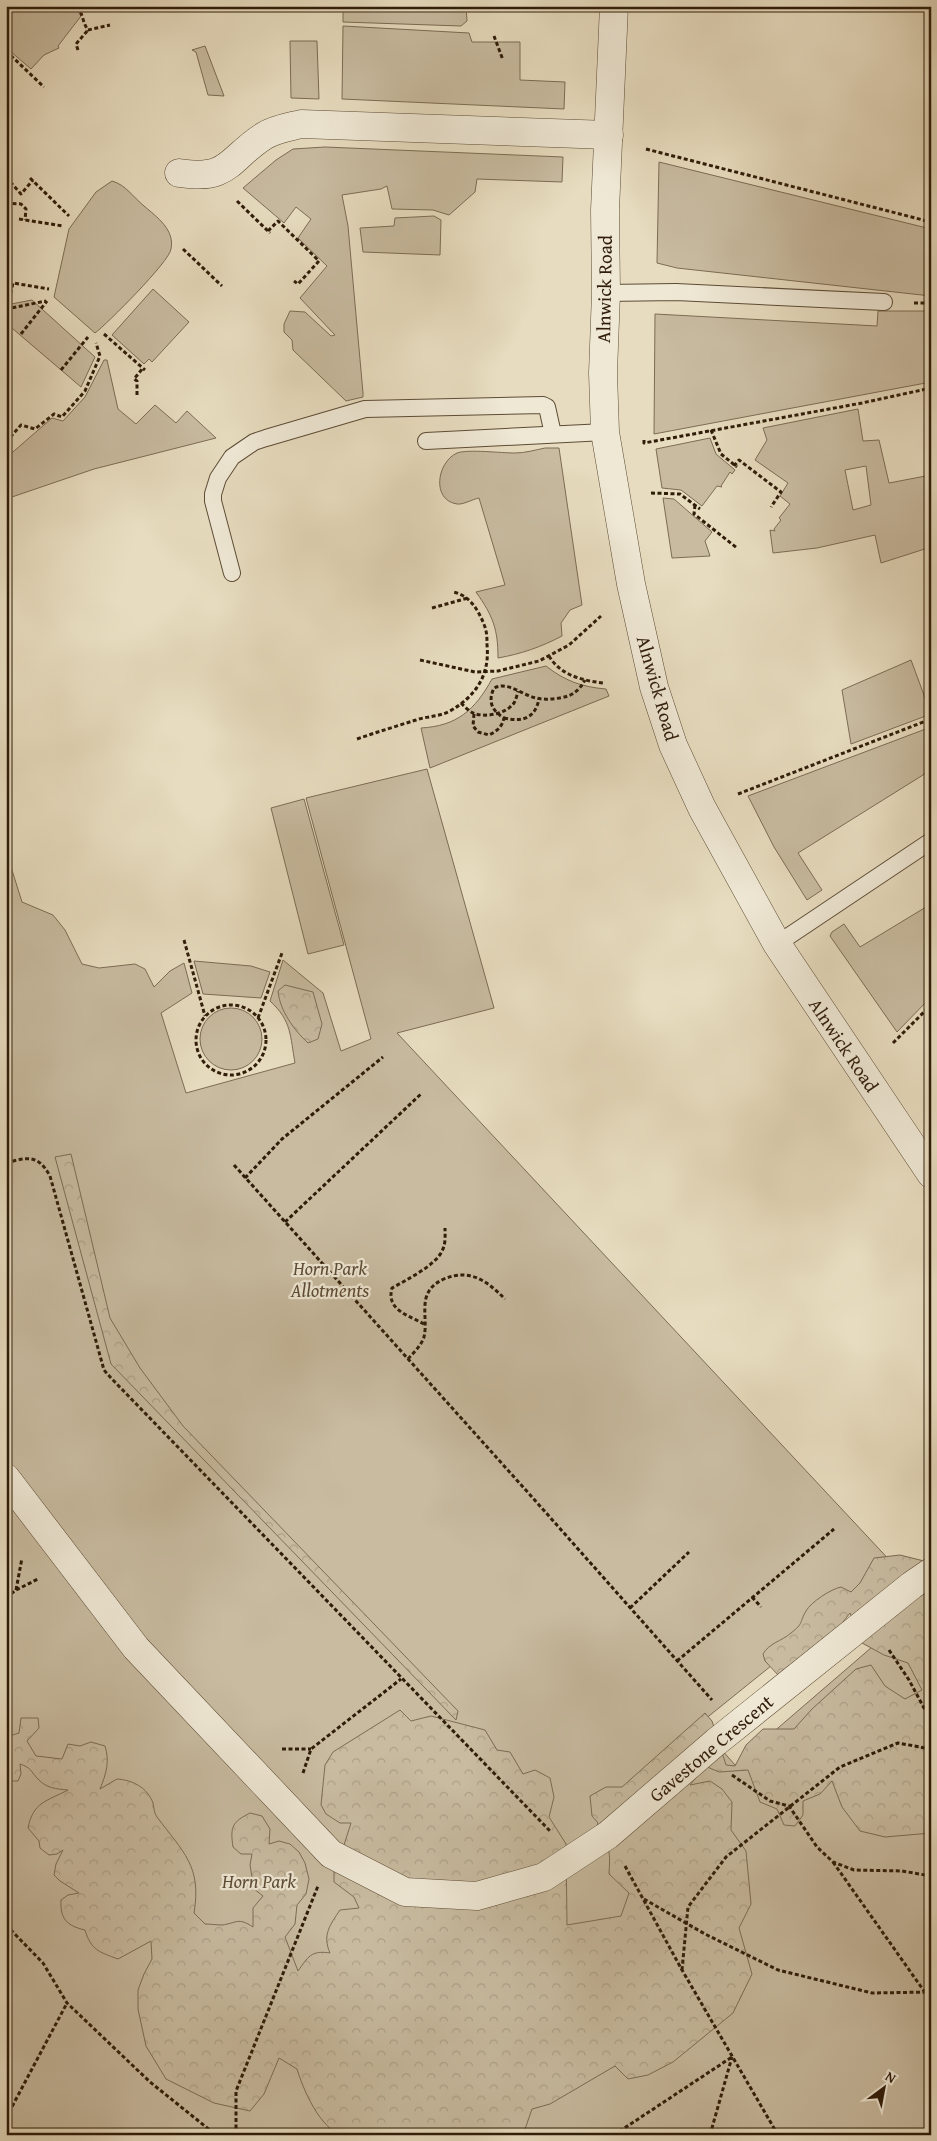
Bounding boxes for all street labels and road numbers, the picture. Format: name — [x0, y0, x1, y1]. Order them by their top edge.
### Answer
street label: Alnwick Road — [589, 234, 619, 343]
street label: Alnwick Road — [630, 632, 687, 745]
street label: Alnwick Road — [802, 992, 886, 1098]
street label: Gavestone Crescent — [643, 1687, 779, 1808]

